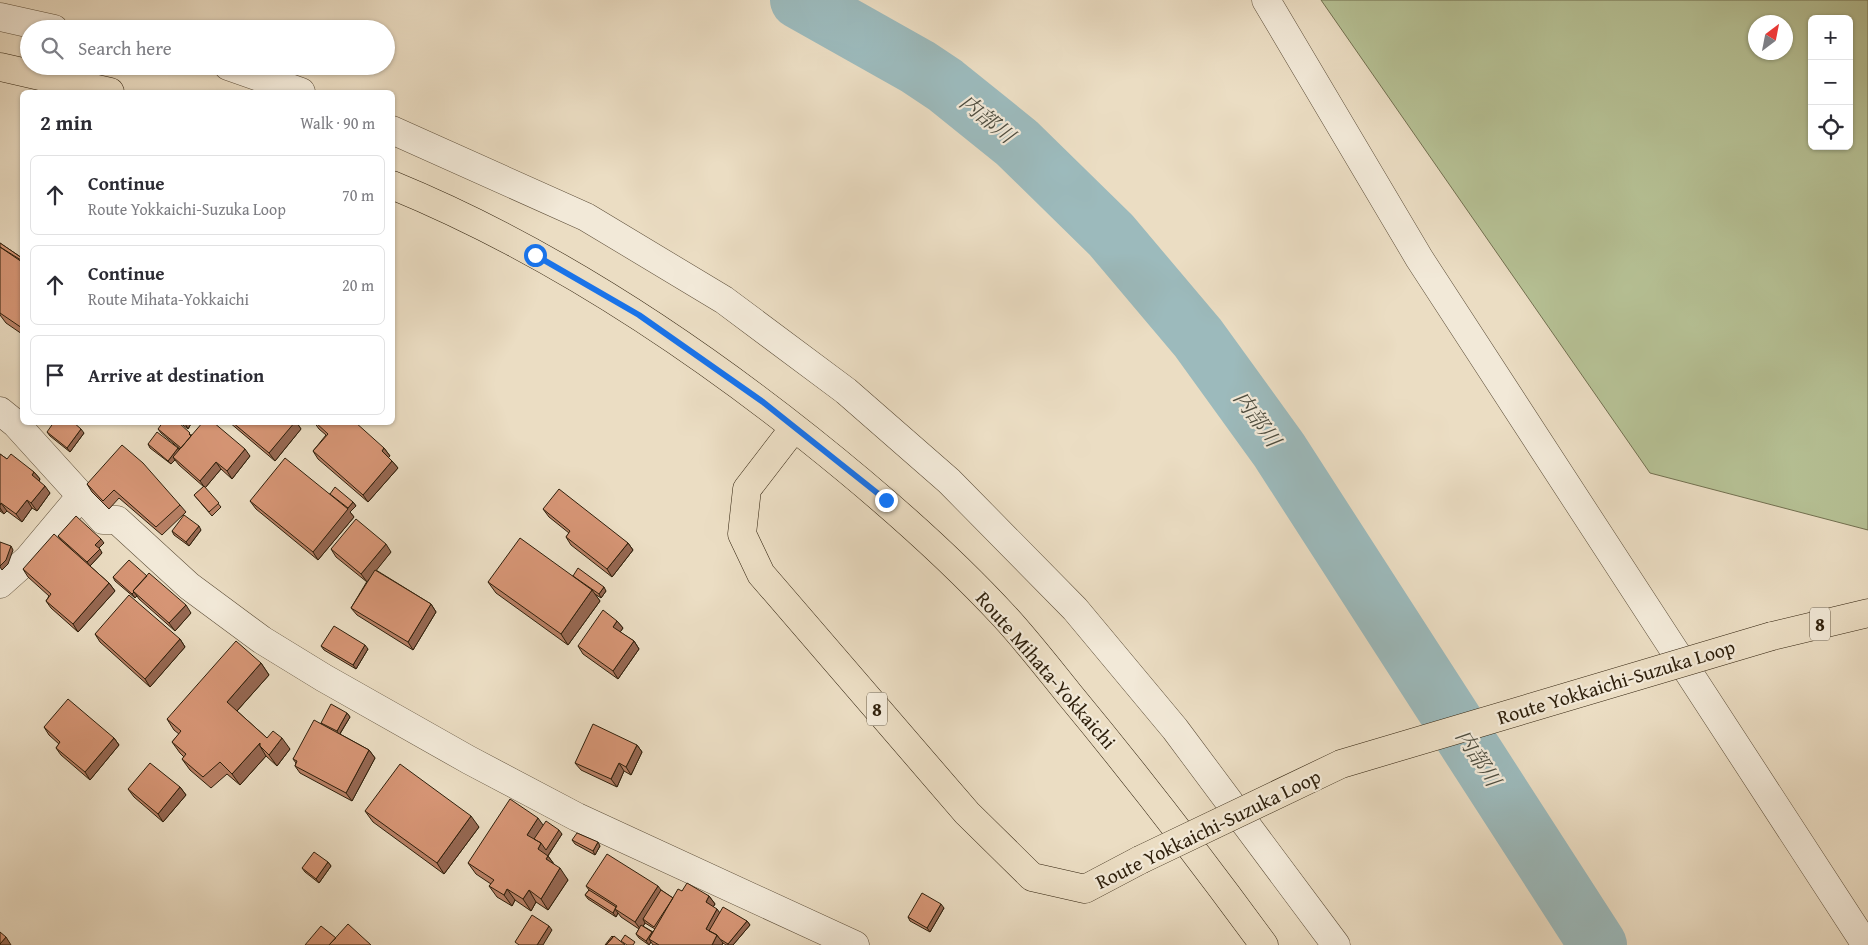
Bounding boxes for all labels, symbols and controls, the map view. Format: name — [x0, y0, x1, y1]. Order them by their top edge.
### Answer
north arrow — [1748, 15, 1793, 60]
map controls — [1808, 15, 1853, 150]
button: + — [1808, 15, 1853, 60]
search box — [20, 20, 395, 75]
icon: search — [38, 34, 66, 62]
text: Search here — [78, 34, 172, 62]
button: − — [1808, 60, 1853, 105]
water label: 内部川 — [953, 87, 1023, 152]
button: locate — [1808, 105, 1853, 150]
text: 2 min — [40, 107, 92, 138]
text: Walk · 90 m — [300, 111, 375, 135]
text: Continue — [88, 169, 165, 197]
icon: ahead — [41, 181, 69, 209]
text: 70 m — [342, 183, 374, 207]
text: Route Yokkaichi-Suzuka Loop — [88, 197, 286, 221]
route start — [524, 244, 547, 267]
text: Continue — [88, 259, 165, 287]
icon: ahead — [41, 271, 69, 299]
text: 20 m — [342, 273, 374, 297]
text: Route Mihata-Yokkaichi — [88, 287, 249, 311]
icon: arrive — [41, 361, 69, 389]
text: Arrive at destination — [88, 361, 264, 389]
water label: 内部川 — [1226, 384, 1290, 455]
route end — [875, 489, 898, 512]
street label: Route Mihata-Yokkaichi — [969, 584, 1124, 755]
road number: 8 — [1810, 608, 1830, 640]
street label: Route Yokkaichi-Suzuka Loop — [1493, 631, 1738, 732]
road number: 8 — [867, 692, 887, 726]
water label: 内部川 — [1448, 723, 1510, 794]
street label: Route Yokkaichi-Suzuka Loop — [1090, 761, 1325, 896]

